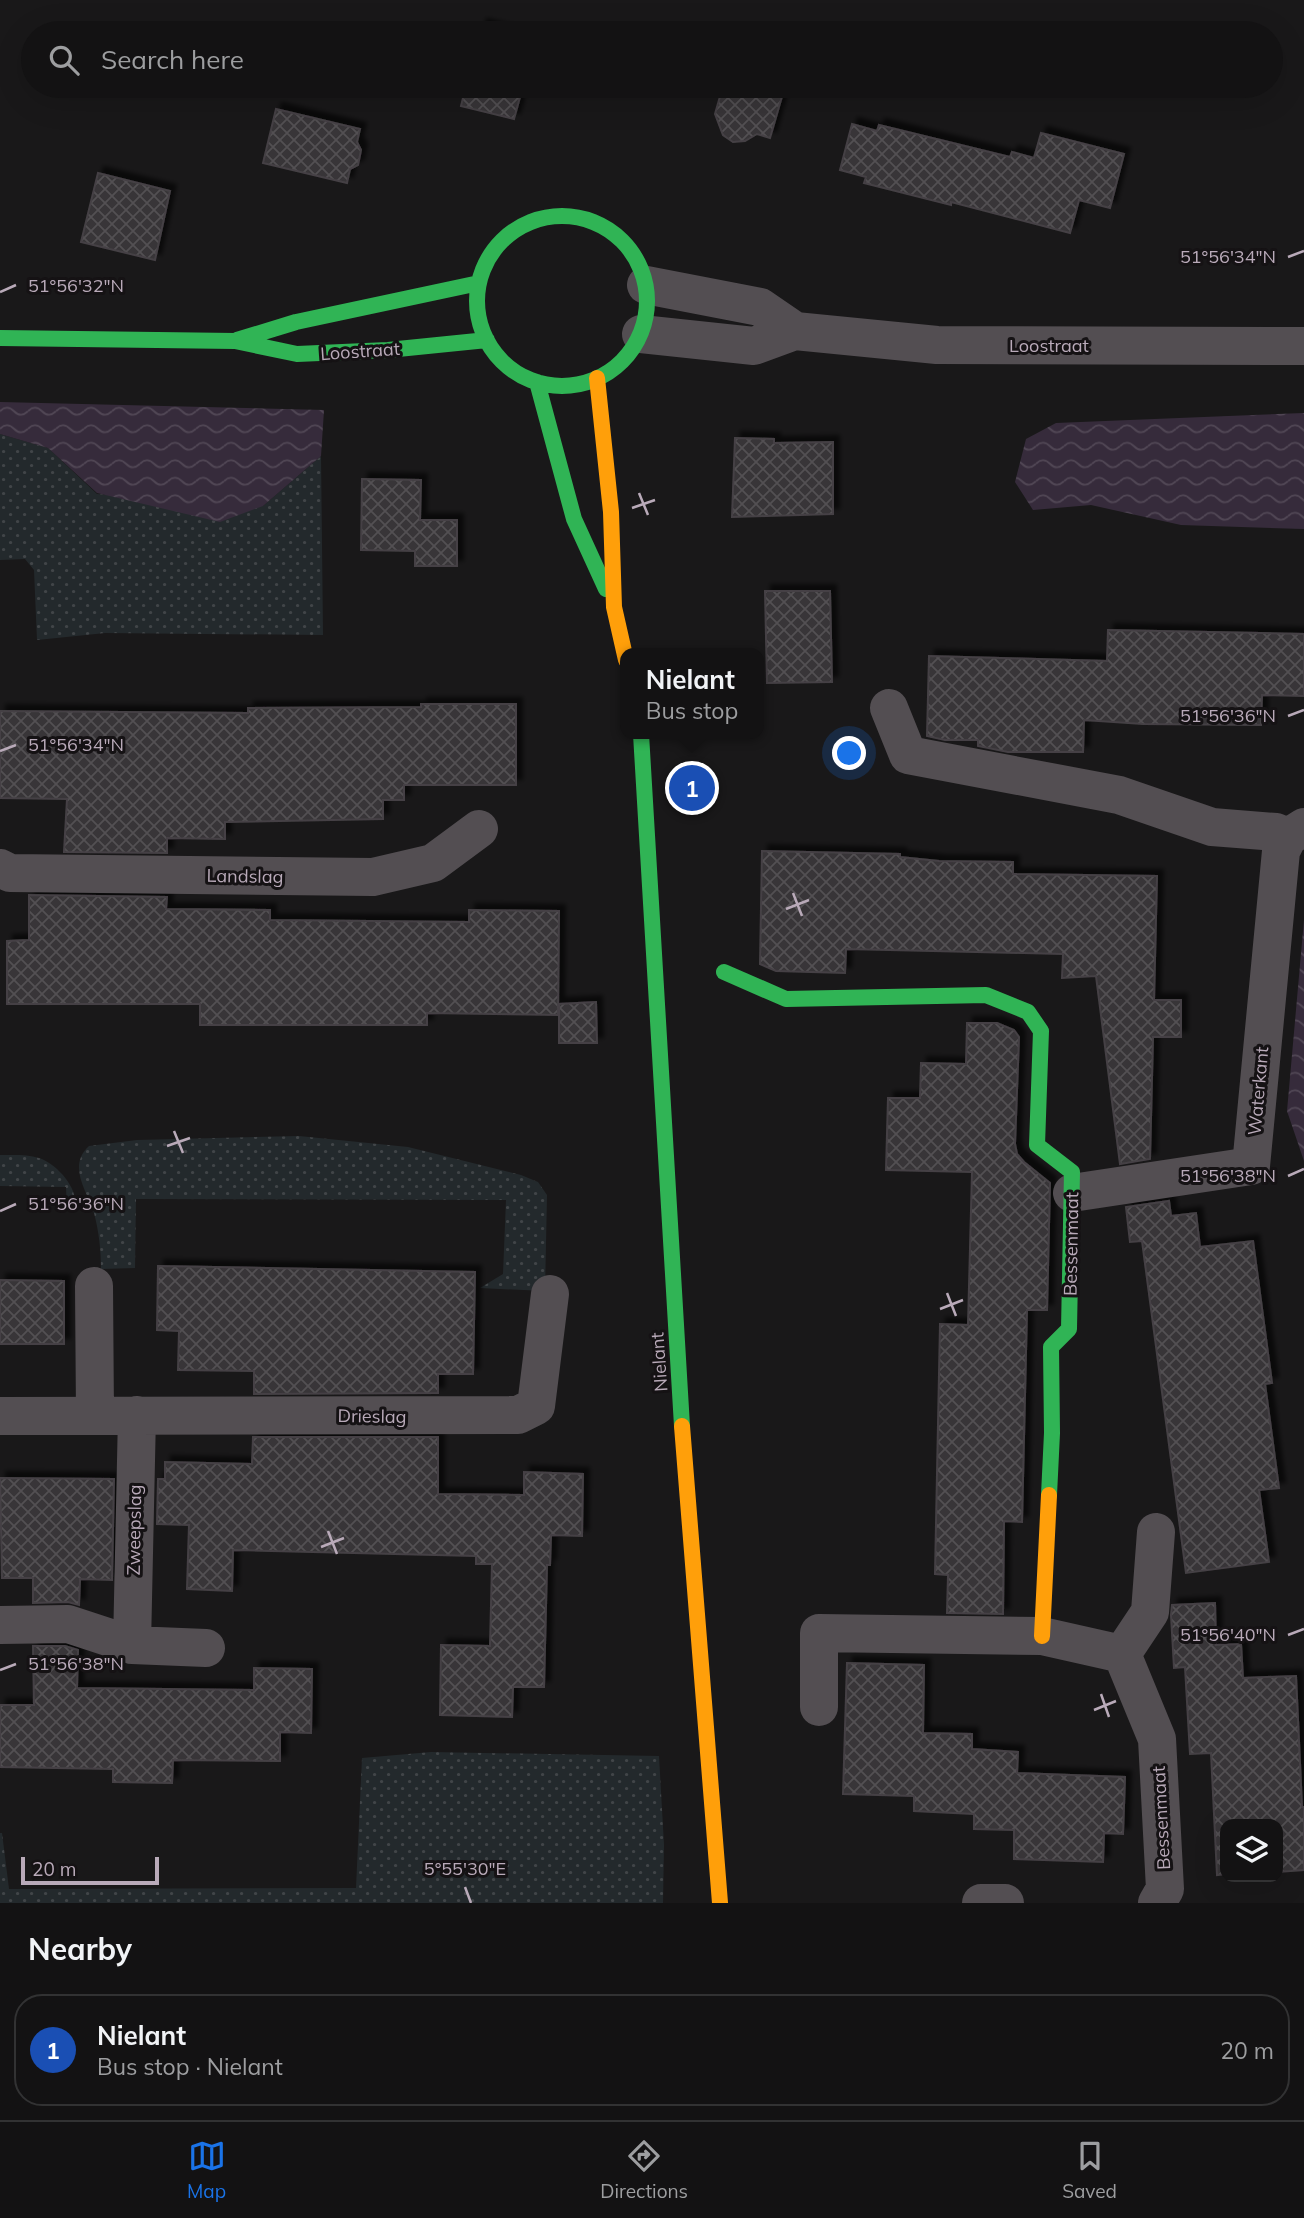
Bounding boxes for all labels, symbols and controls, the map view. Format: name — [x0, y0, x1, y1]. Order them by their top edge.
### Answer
search box — [21, 21, 1283, 98]
icon: search — [45, 41, 83, 79]
text: Search here — [101, 43, 244, 76]
text: 51°56'34"N — [1180, 245, 1276, 268]
text: 51°56'32"N — [28, 274, 124, 297]
street label: Loostraat — [1009, 334, 1089, 357]
street label: Loostraat — [319, 337, 401, 365]
popup — [620, 648, 764, 739]
text: Nielant — [646, 663, 735, 696]
text: Bus stop — [646, 696, 738, 725]
text: 51°56'36"N — [1180, 704, 1276, 727]
text: 51°56'34"N — [28, 733, 124, 756]
your location — [832, 736, 866, 770]
pin: 1 — [669, 762, 715, 814]
street label: Landslag — [206, 864, 284, 888]
street label: Waterkant — [1243, 1046, 1273, 1136]
text: 51°56'38"N — [1180, 1164, 1276, 1187]
text: 51°56'36"N — [28, 1192, 124, 1215]
street label: Bessenmaat — [1059, 1192, 1083, 1296]
street label: Nielant — [645, 1332, 673, 1392]
street label: Drieslag — [337, 1404, 407, 1428]
street label: Zweepslag — [122, 1484, 146, 1576]
text: 51°56'40"N — [1180, 1623, 1276, 1646]
text: 51°56'38"N — [28, 1652, 124, 1675]
street label: Bessenmaat — [1147, 1766, 1175, 1870]
map controls — [1220, 1819, 1283, 1882]
button: layers — [1220, 1819, 1283, 1882]
scale bar — [21, 1854, 159, 1886]
text: 20 m — [32, 1857, 76, 1881]
text: 5°55'30"E — [424, 1857, 506, 1880]
text: Nearby — [28, 1930, 132, 1968]
text: Nielant — [97, 2019, 186, 2052]
text: 1 — [46, 2036, 60, 2065]
text: 20 m — [1220, 2036, 1274, 2065]
text: Bus stop · Nielant — [97, 2052, 283, 2081]
tab: Map — [187, 2137, 226, 2203]
tab: Directions — [600, 2137, 688, 2203]
tab: Saved — [1062, 2137, 1117, 2203]

